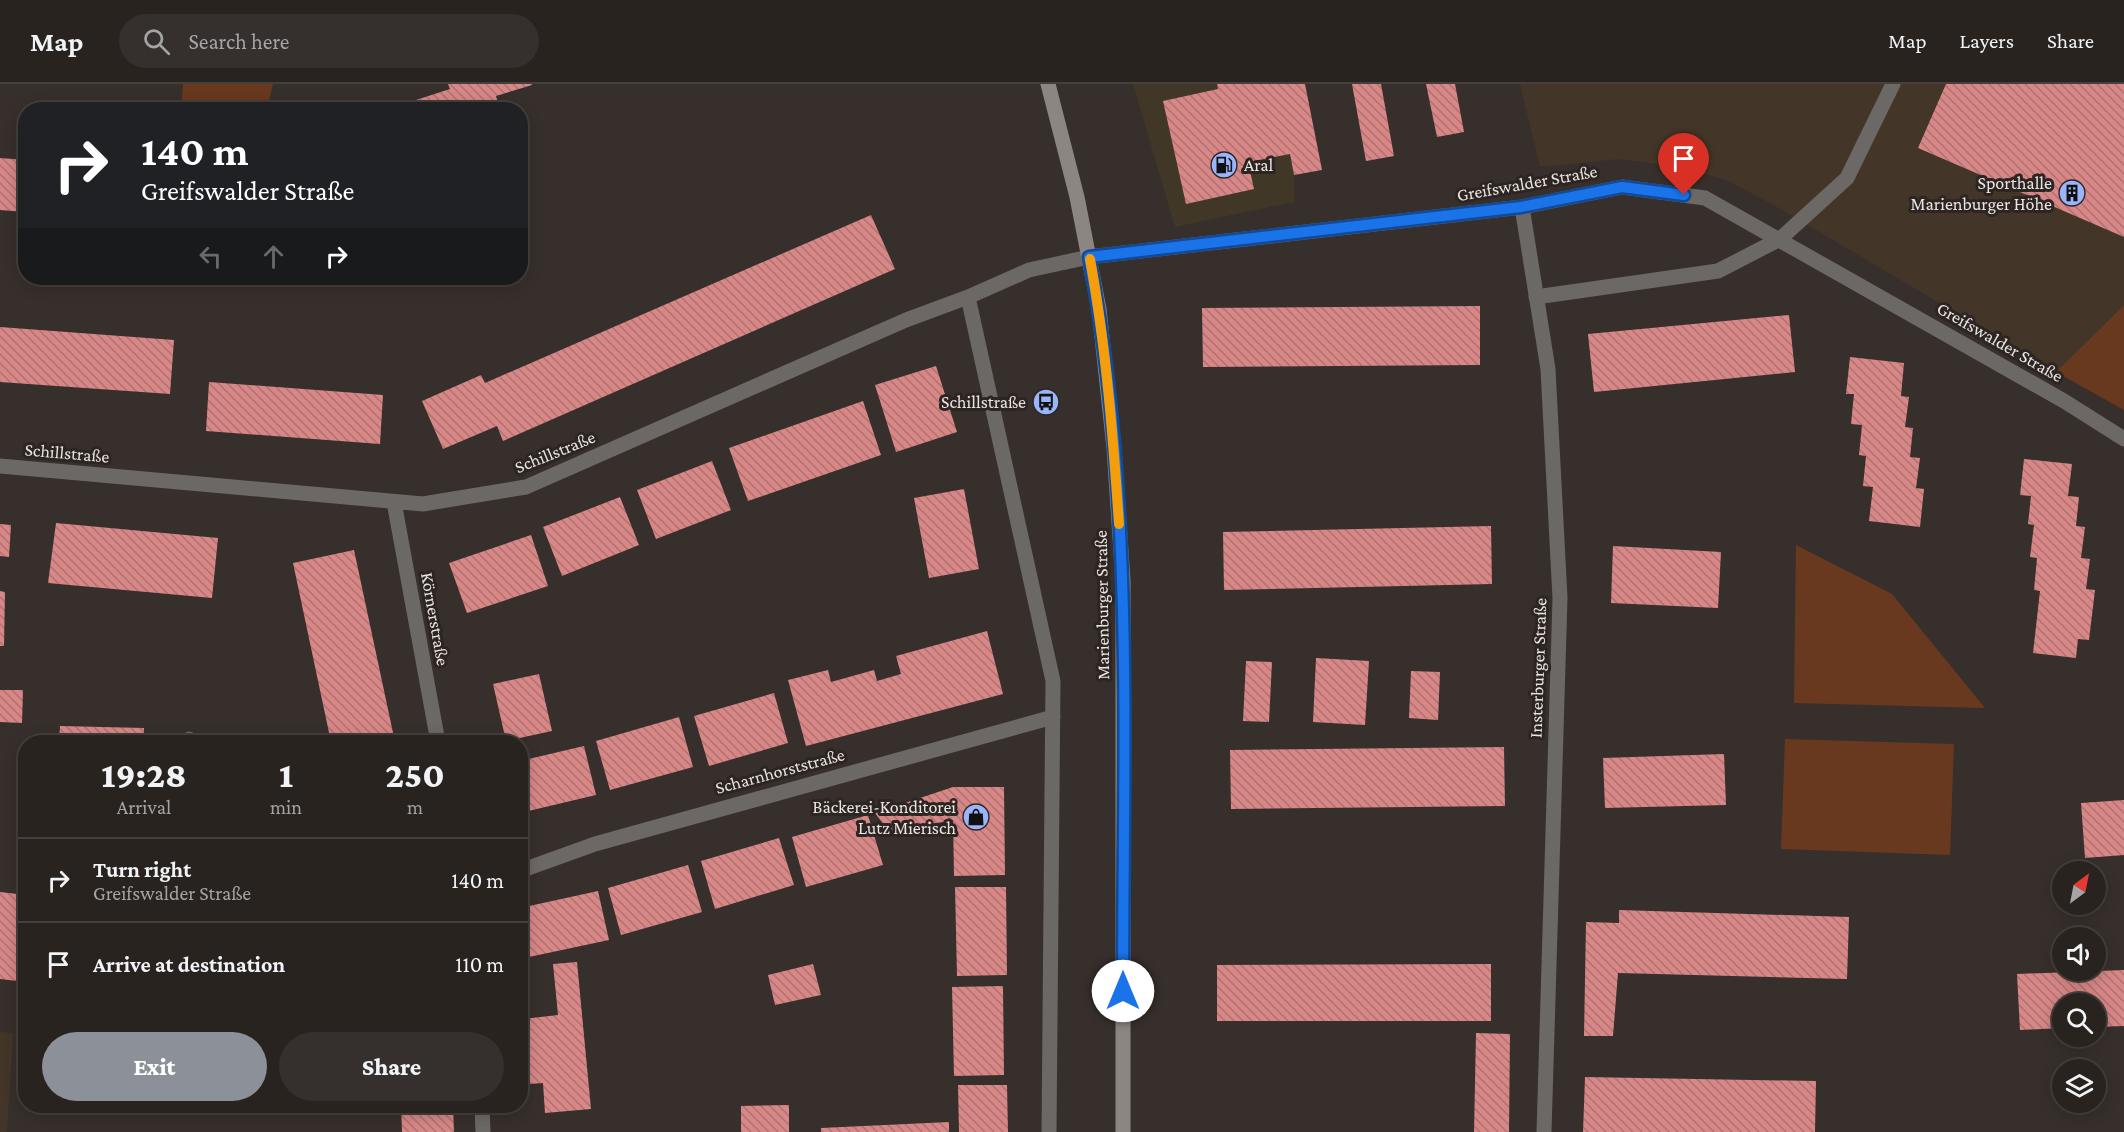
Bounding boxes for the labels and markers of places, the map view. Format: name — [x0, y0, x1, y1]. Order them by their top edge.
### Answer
pin — [1658, 133, 1709, 195]
fuel station icon: Aral — [1209, 150, 1239, 180]
place label: Aral — [1244, 155, 1274, 175]
place label: Sporthalle Marienburger Höhe — [1911, 173, 2052, 214]
building icon: Sporthalle Marienburger Höhe — [2057, 178, 2087, 208]
bus stop icon: Schillstraße — [1031, 387, 1061, 417]
place label: Schillstraße — [941, 392, 1026, 412]
place label: Bäckerei-Konditorei Lutz Mierisch — [813, 797, 956, 838]
shop icon: Bäckerei-Konditorei Lutz Mierisch — [961, 802, 991, 832]

